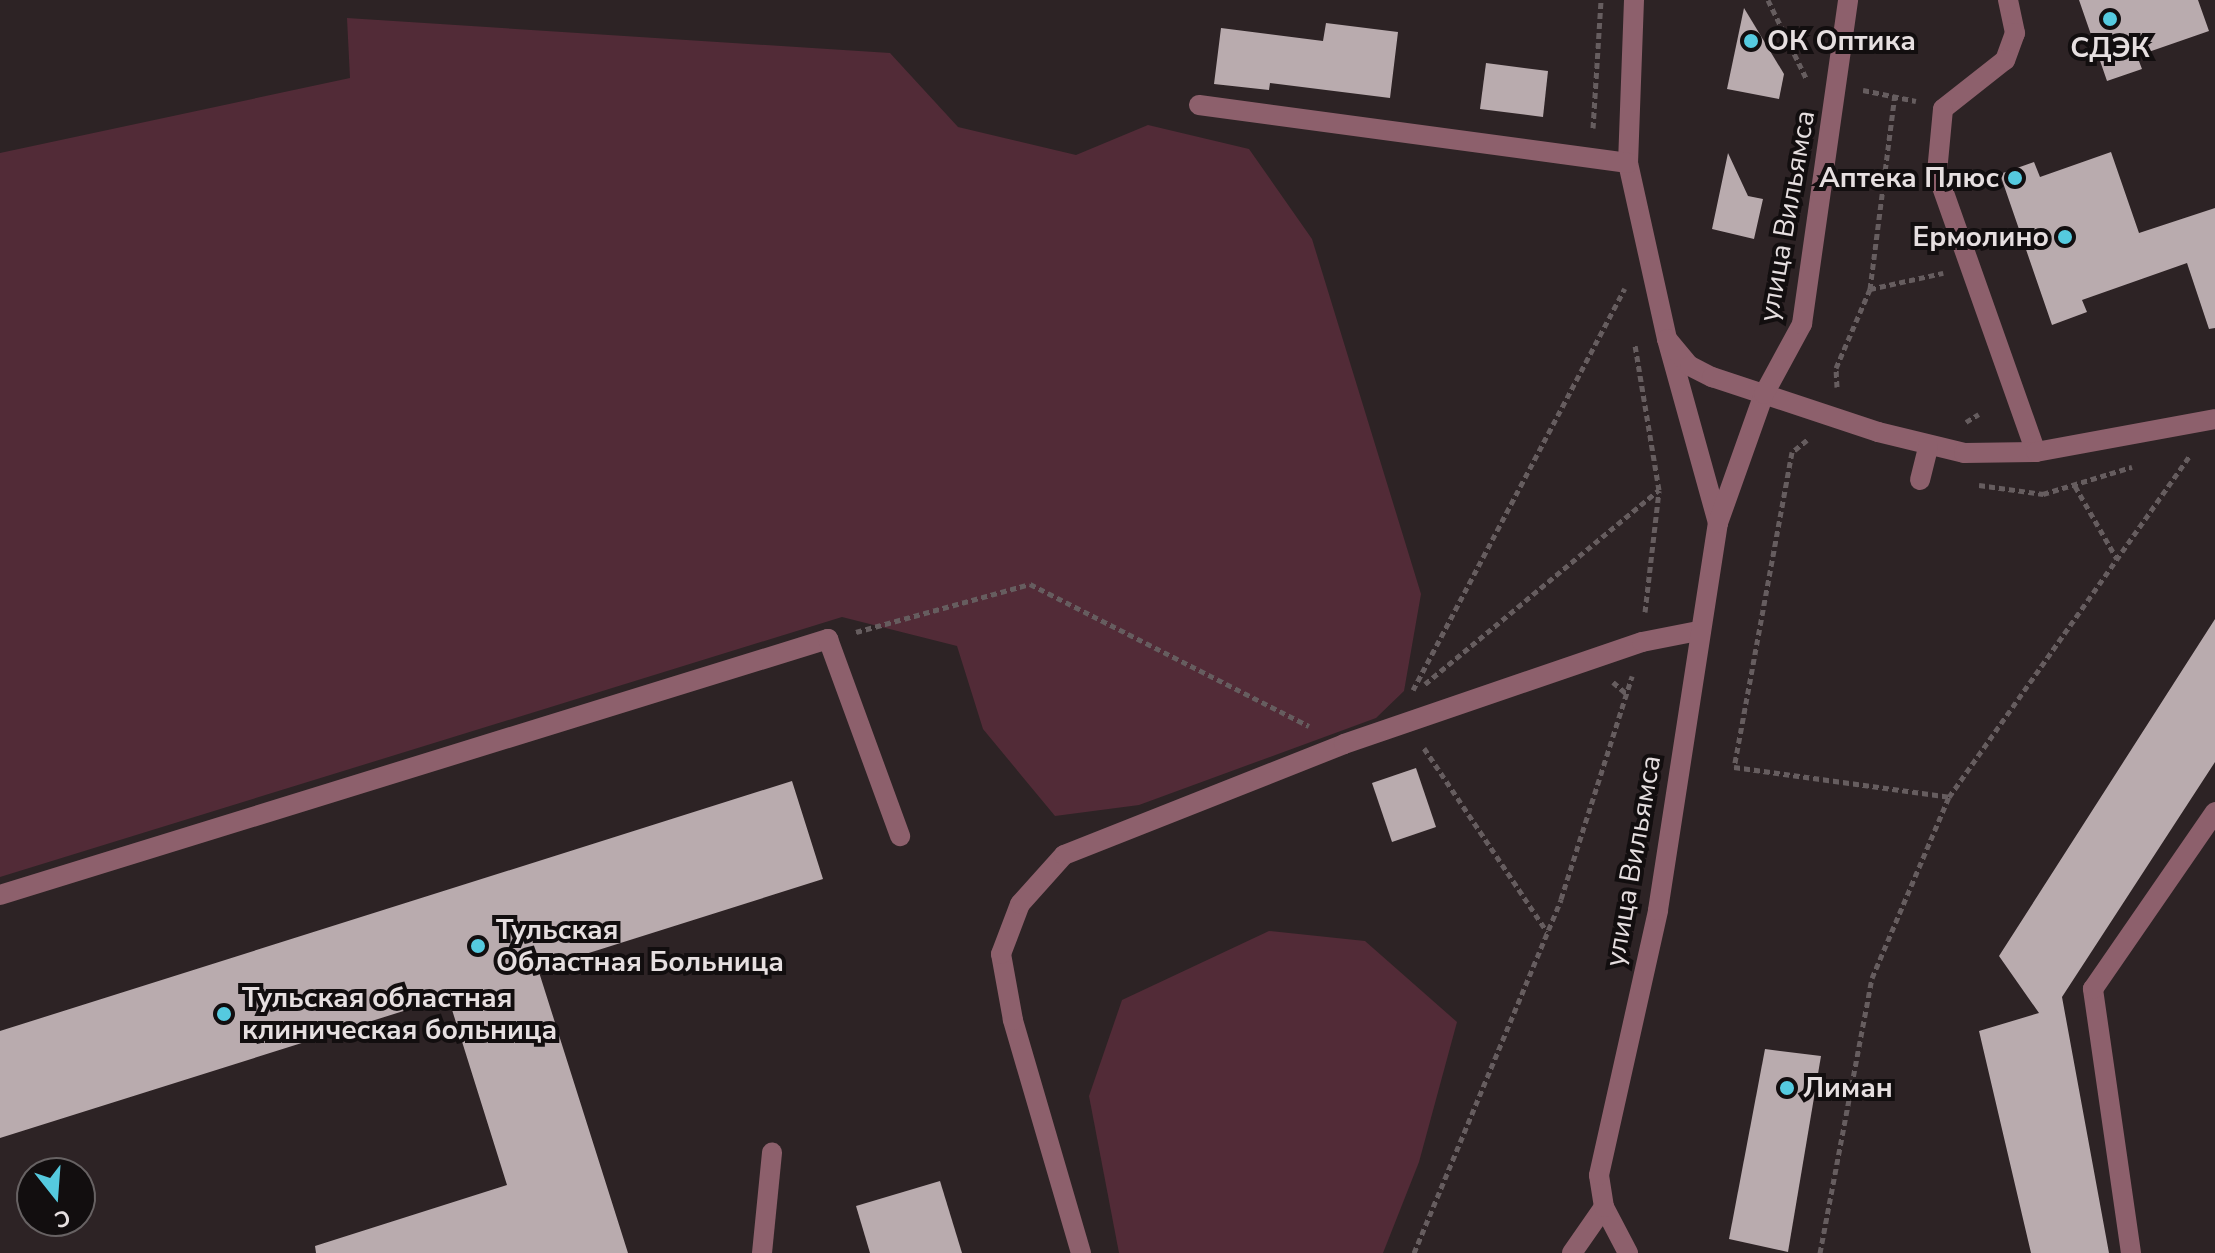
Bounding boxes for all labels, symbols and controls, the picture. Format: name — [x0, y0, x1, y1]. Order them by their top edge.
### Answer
marker: СДЭК — [2101, 10, 2119, 28]
place label: ОК Оптика — [1767, 24, 1916, 58]
place label: СДЭК — [2070, 31, 2150, 65]
marker: ОК Оптика — [1742, 32, 1760, 50]
street label: улица Вильямса — [1752, 108, 1822, 324]
place label: Аптека Плюс — [1819, 161, 1999, 195]
marker: Аптека Плюс — [2006, 169, 2024, 187]
place label: Ермолино — [1913, 220, 2049, 254]
marker: Ермолино — [2056, 228, 2074, 246]
street label: улица Вильямса — [1598, 753, 1668, 969]
place label: Тульская Областная Больница — [496, 913, 784, 979]
marker: Тульская Областная Больница — [467, 935, 489, 957]
place label: Тульская областная клиническая больница — [242, 981, 557, 1047]
marker: Тульская областная клиническая больница — [213, 1003, 235, 1025]
place label: Лиман — [1803, 1071, 1893, 1105]
marker: Лиман — [1778, 1079, 1796, 1097]
north arrow — [16, 1157, 96, 1237]
text: С — [51, 1202, 74, 1235]

